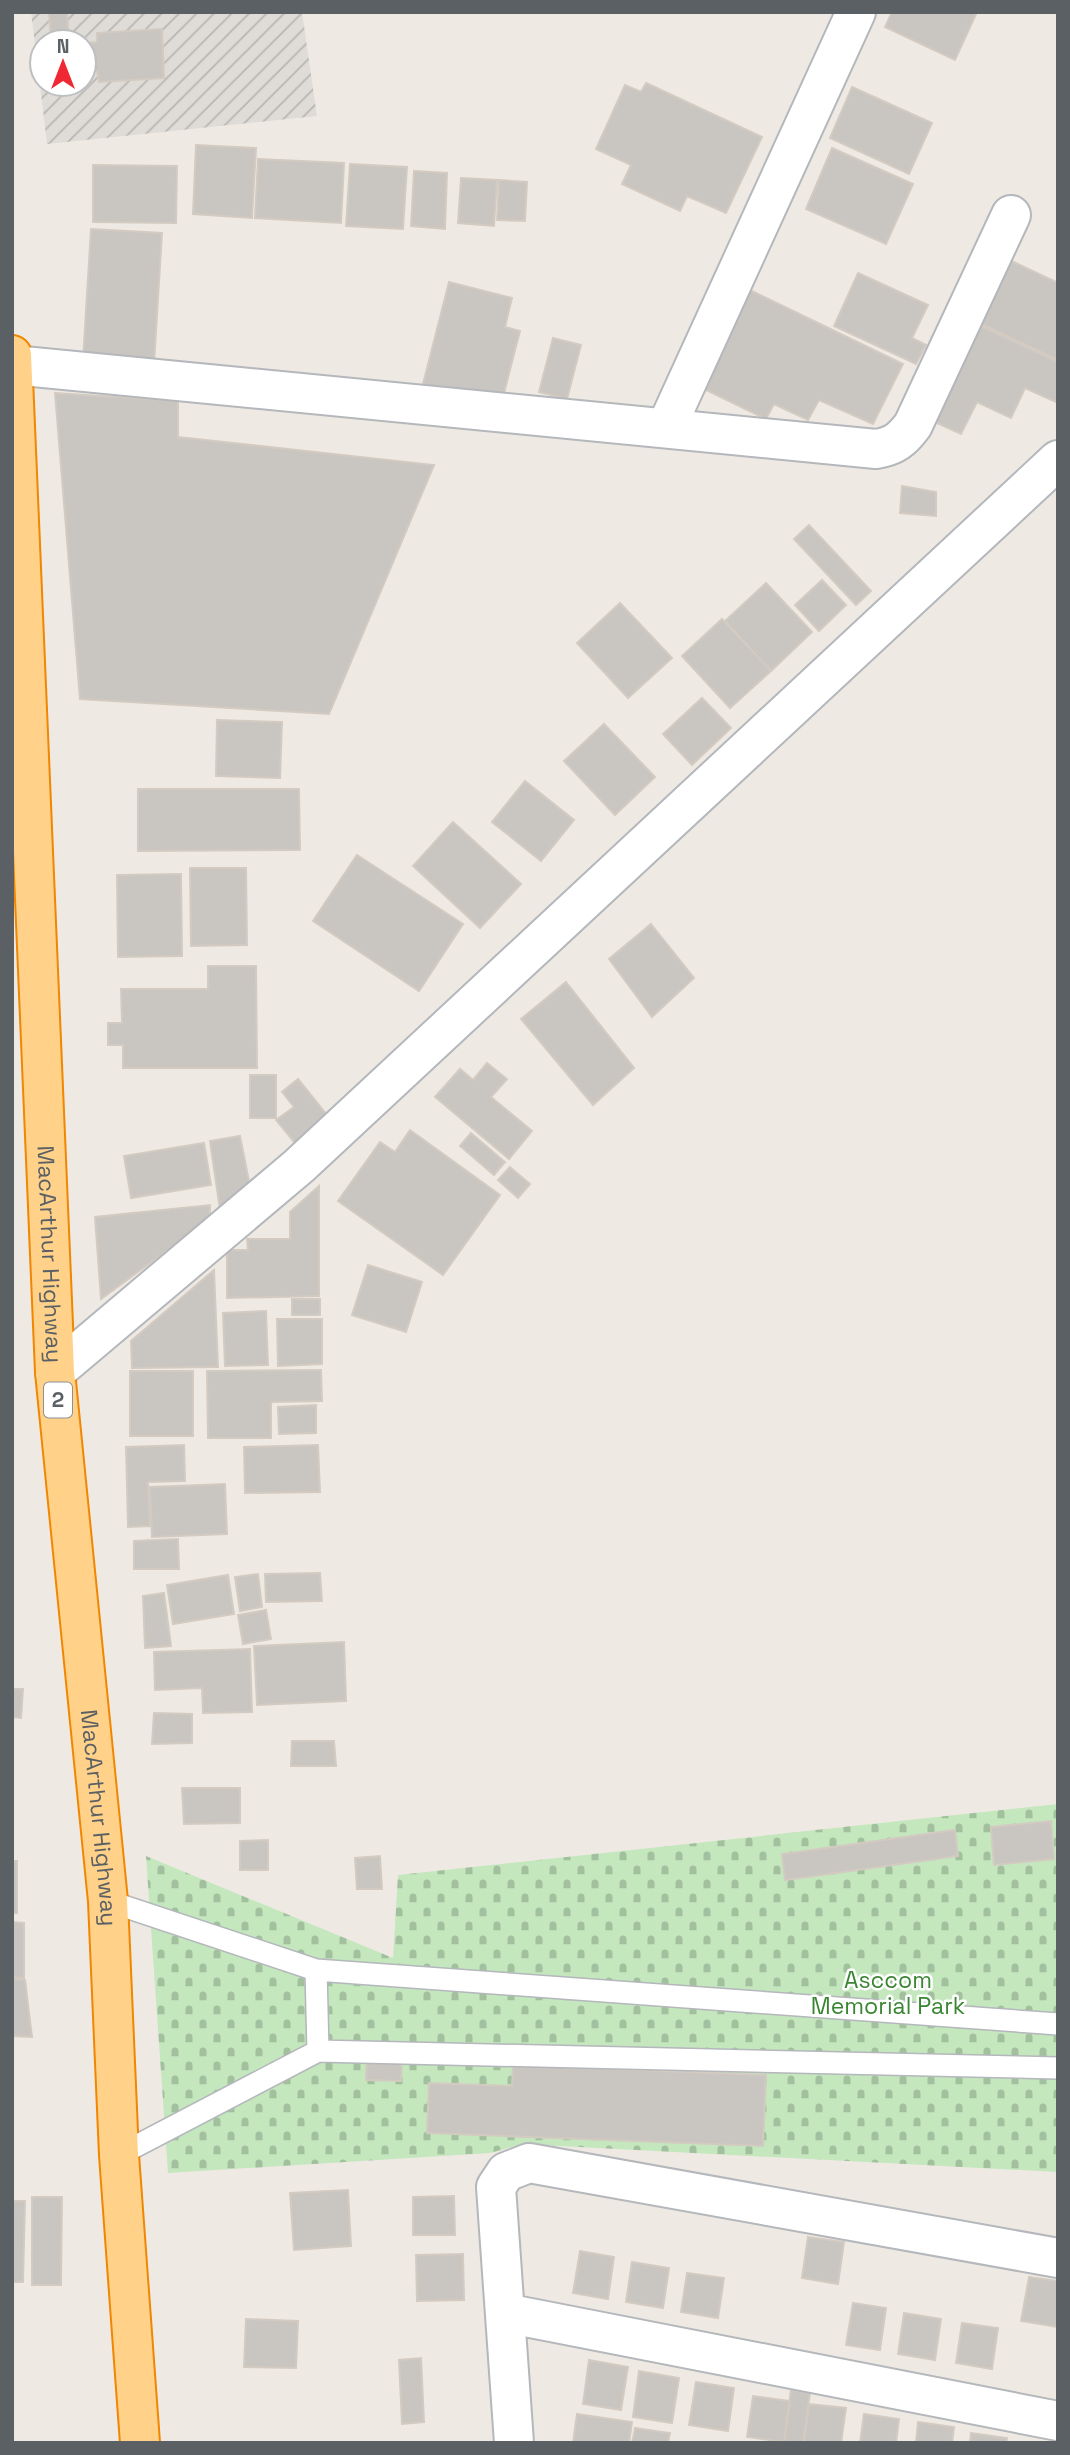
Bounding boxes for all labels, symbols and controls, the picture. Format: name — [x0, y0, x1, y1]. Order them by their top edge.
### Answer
north arrow — [28, 28, 98, 98]
text: N — [57, 34, 69, 59]
street label: MacArthur Highway — [30, 1145, 70, 1364]
road number: 2 — [44, 1382, 72, 1418]
street label: MacArthur Highway — [74, 1708, 124, 1927]
park label: Asccom Memorial Park — [811, 1965, 965, 2021]

